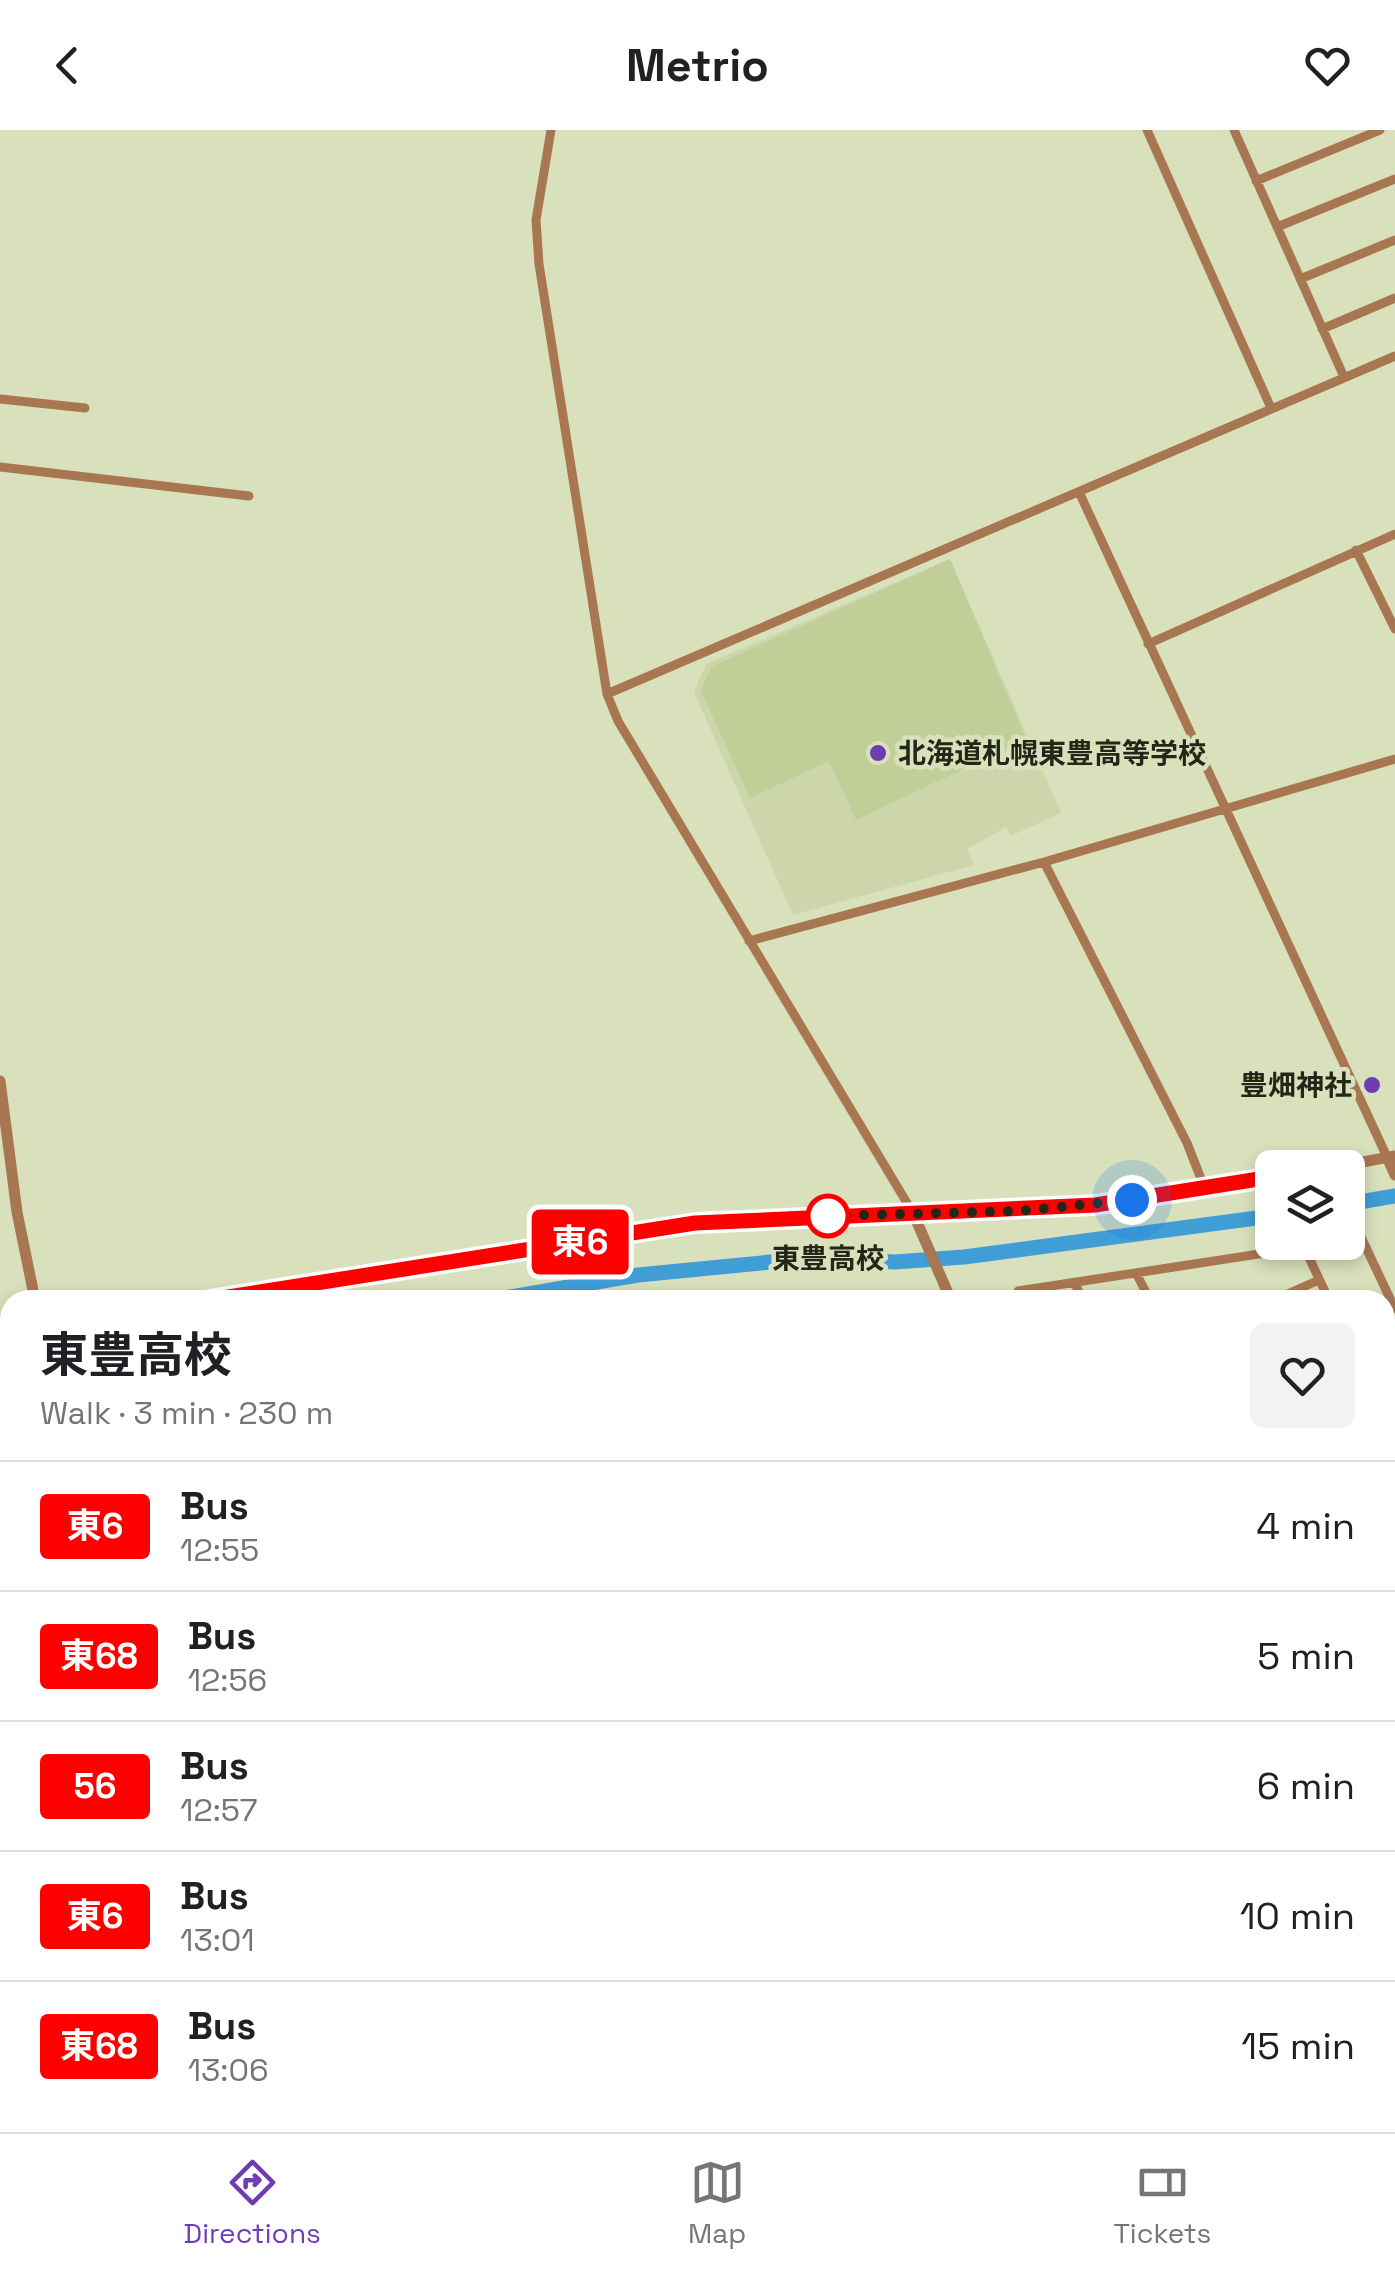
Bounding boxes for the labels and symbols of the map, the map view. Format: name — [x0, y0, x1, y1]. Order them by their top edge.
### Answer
place label: 北海道札幌東豊高等学校 — [898, 735, 1206, 771]
marker: 北海道札幌東豊高等学校 — [867, 742, 889, 764]
place label: 豊畑神社 — [1240, 1067, 1352, 1103]
marker: 豊畑神社 — [1361, 1074, 1383, 1096]
your location — [1107, 1175, 1157, 1225]
marker: 東豊高校 — [807, 1195, 849, 1237]
line badge: 東6 — [535, 1210, 625, 1274]
place label: 東豊高校 — [772, 1240, 884, 1276]

